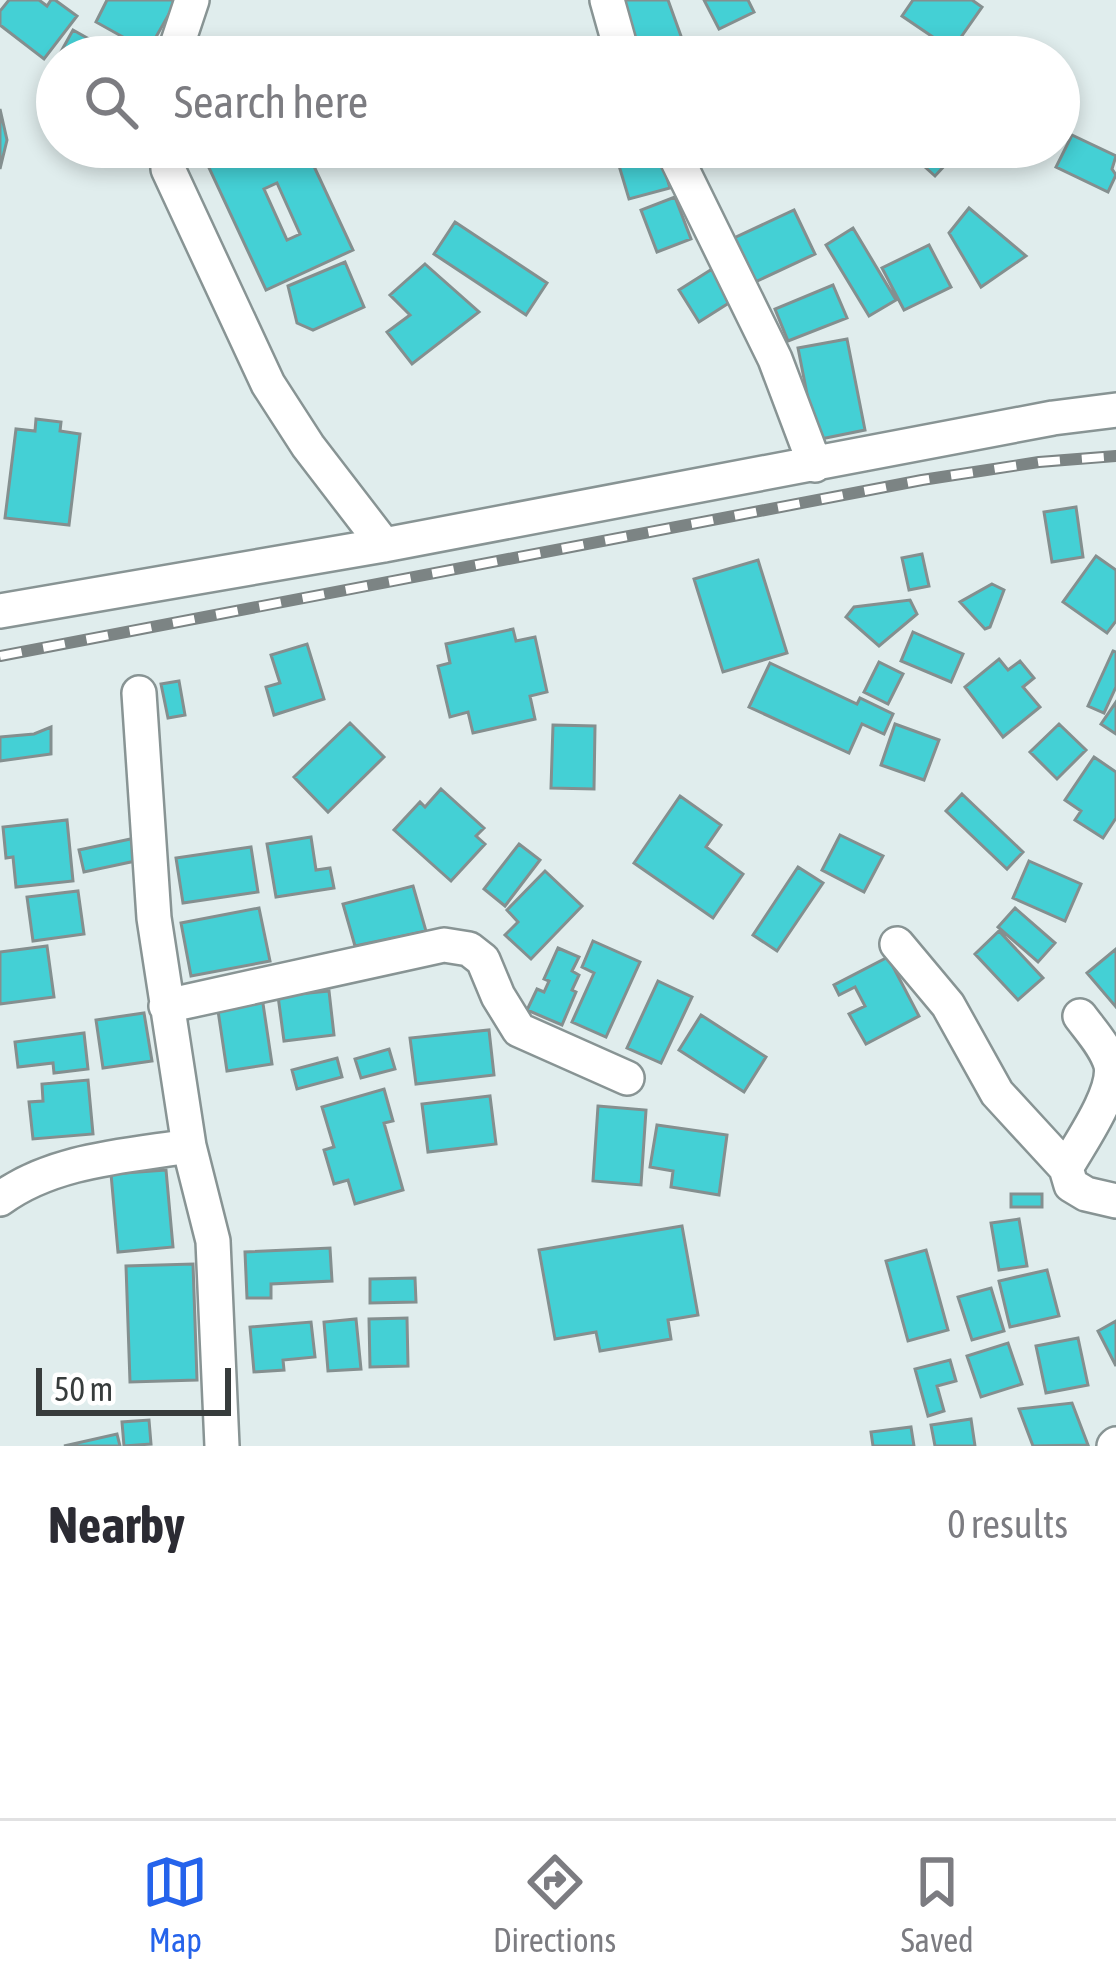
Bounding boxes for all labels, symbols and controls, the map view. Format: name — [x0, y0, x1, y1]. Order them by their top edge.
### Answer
search box — [36, 36, 1080, 168]
icon: search — [78, 69, 144, 135]
text: Search here — [174, 76, 368, 128]
scale bar — [36, 1362, 231, 1415]
text: 50 m — [54, 1370, 113, 1408]
text: Nearby — [48, 1495, 185, 1554]
text: 0 results — [947, 1502, 1068, 1546]
tab: Map — [142, 1849, 208, 1959]
tab: Directions — [493, 1849, 616, 1959]
tab: Saved — [901, 1849, 974, 1959]

